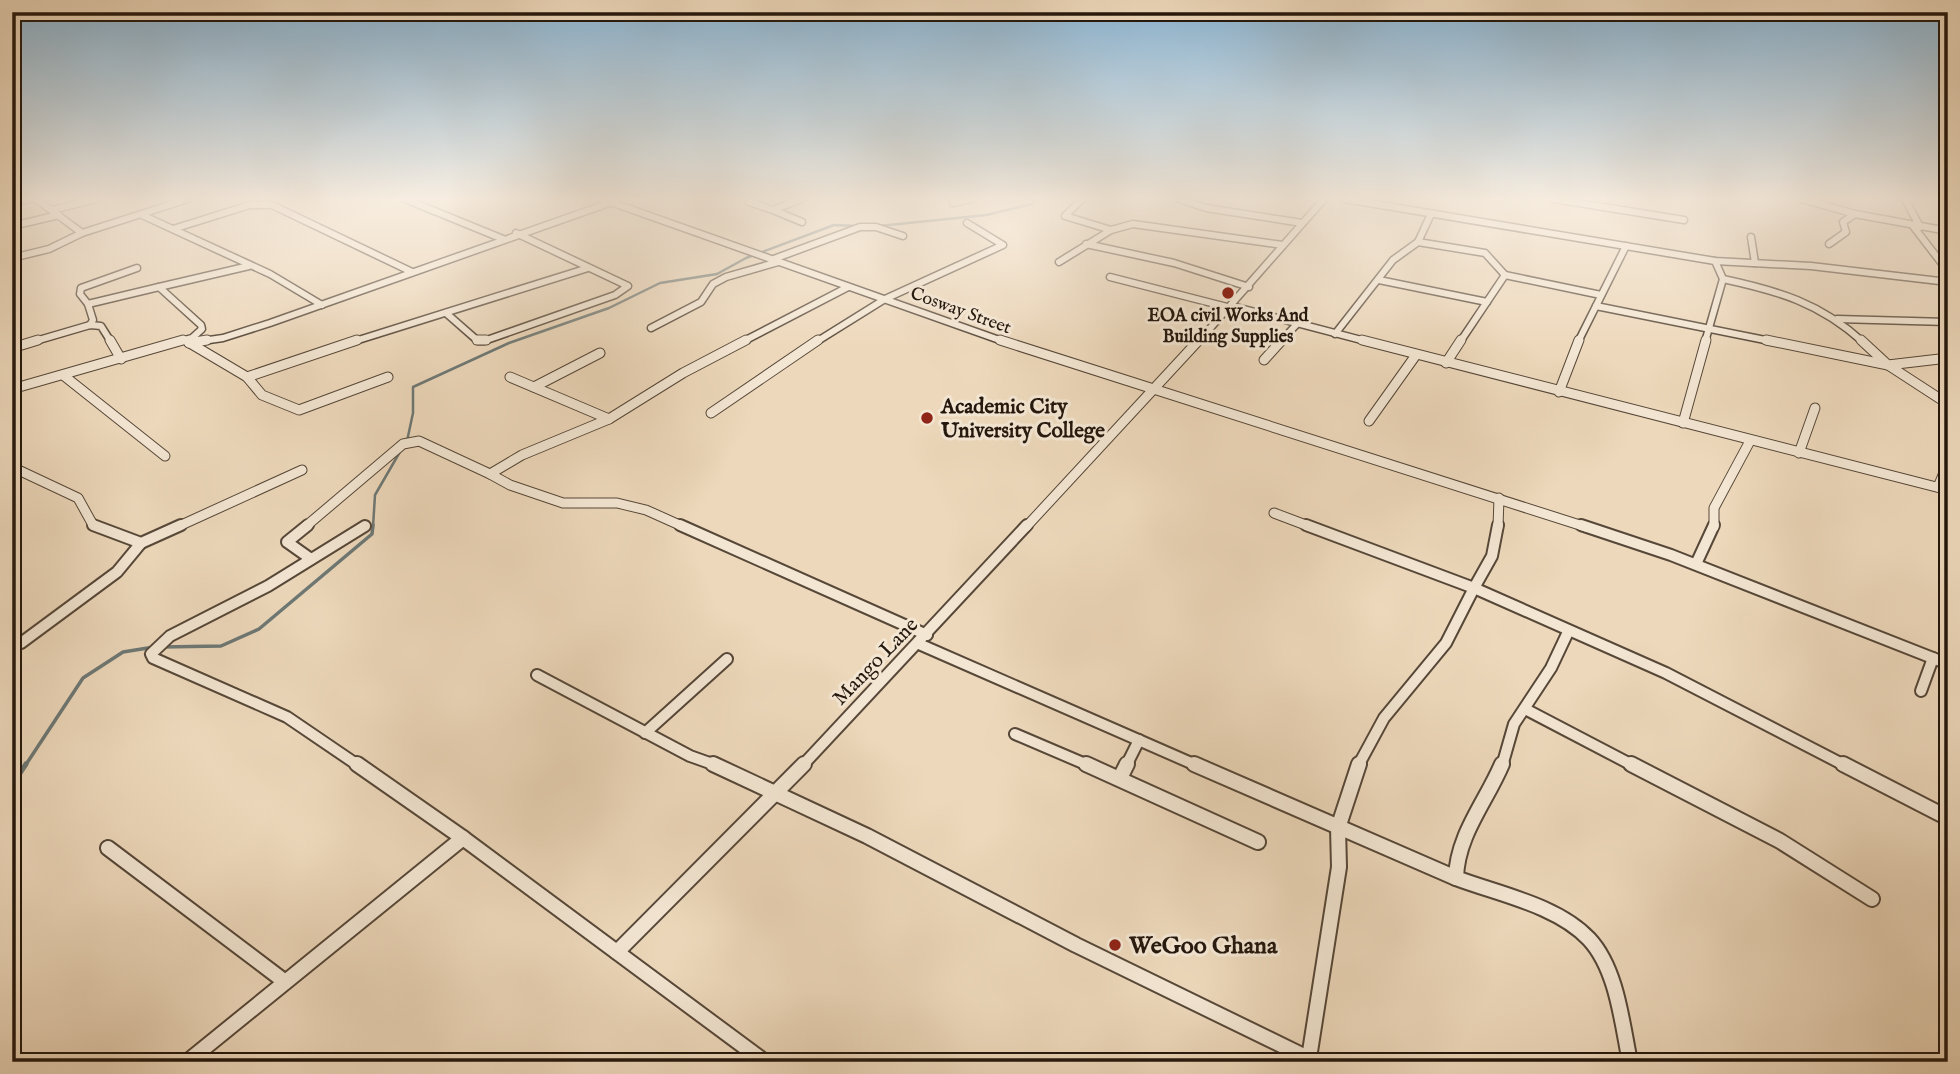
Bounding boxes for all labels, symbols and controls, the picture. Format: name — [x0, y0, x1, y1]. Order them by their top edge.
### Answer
street label: Cosway Street — [907, 283, 1014, 340]
marker: EOA civil Works And Building Supplies — [1220, 285, 1236, 301]
place label: EOA civil Works And Building Supplies — [1148, 305, 1309, 349]
place label: Academic City University College — [940, 394, 1105, 445]
marker: Academic City University College — [919, 410, 935, 426]
street label: Mango Lane — [827, 612, 925, 712]
place label: WeGoo Ghana — [1128, 931, 1278, 962]
marker: WeGoo Ghana — [1107, 937, 1123, 953]

